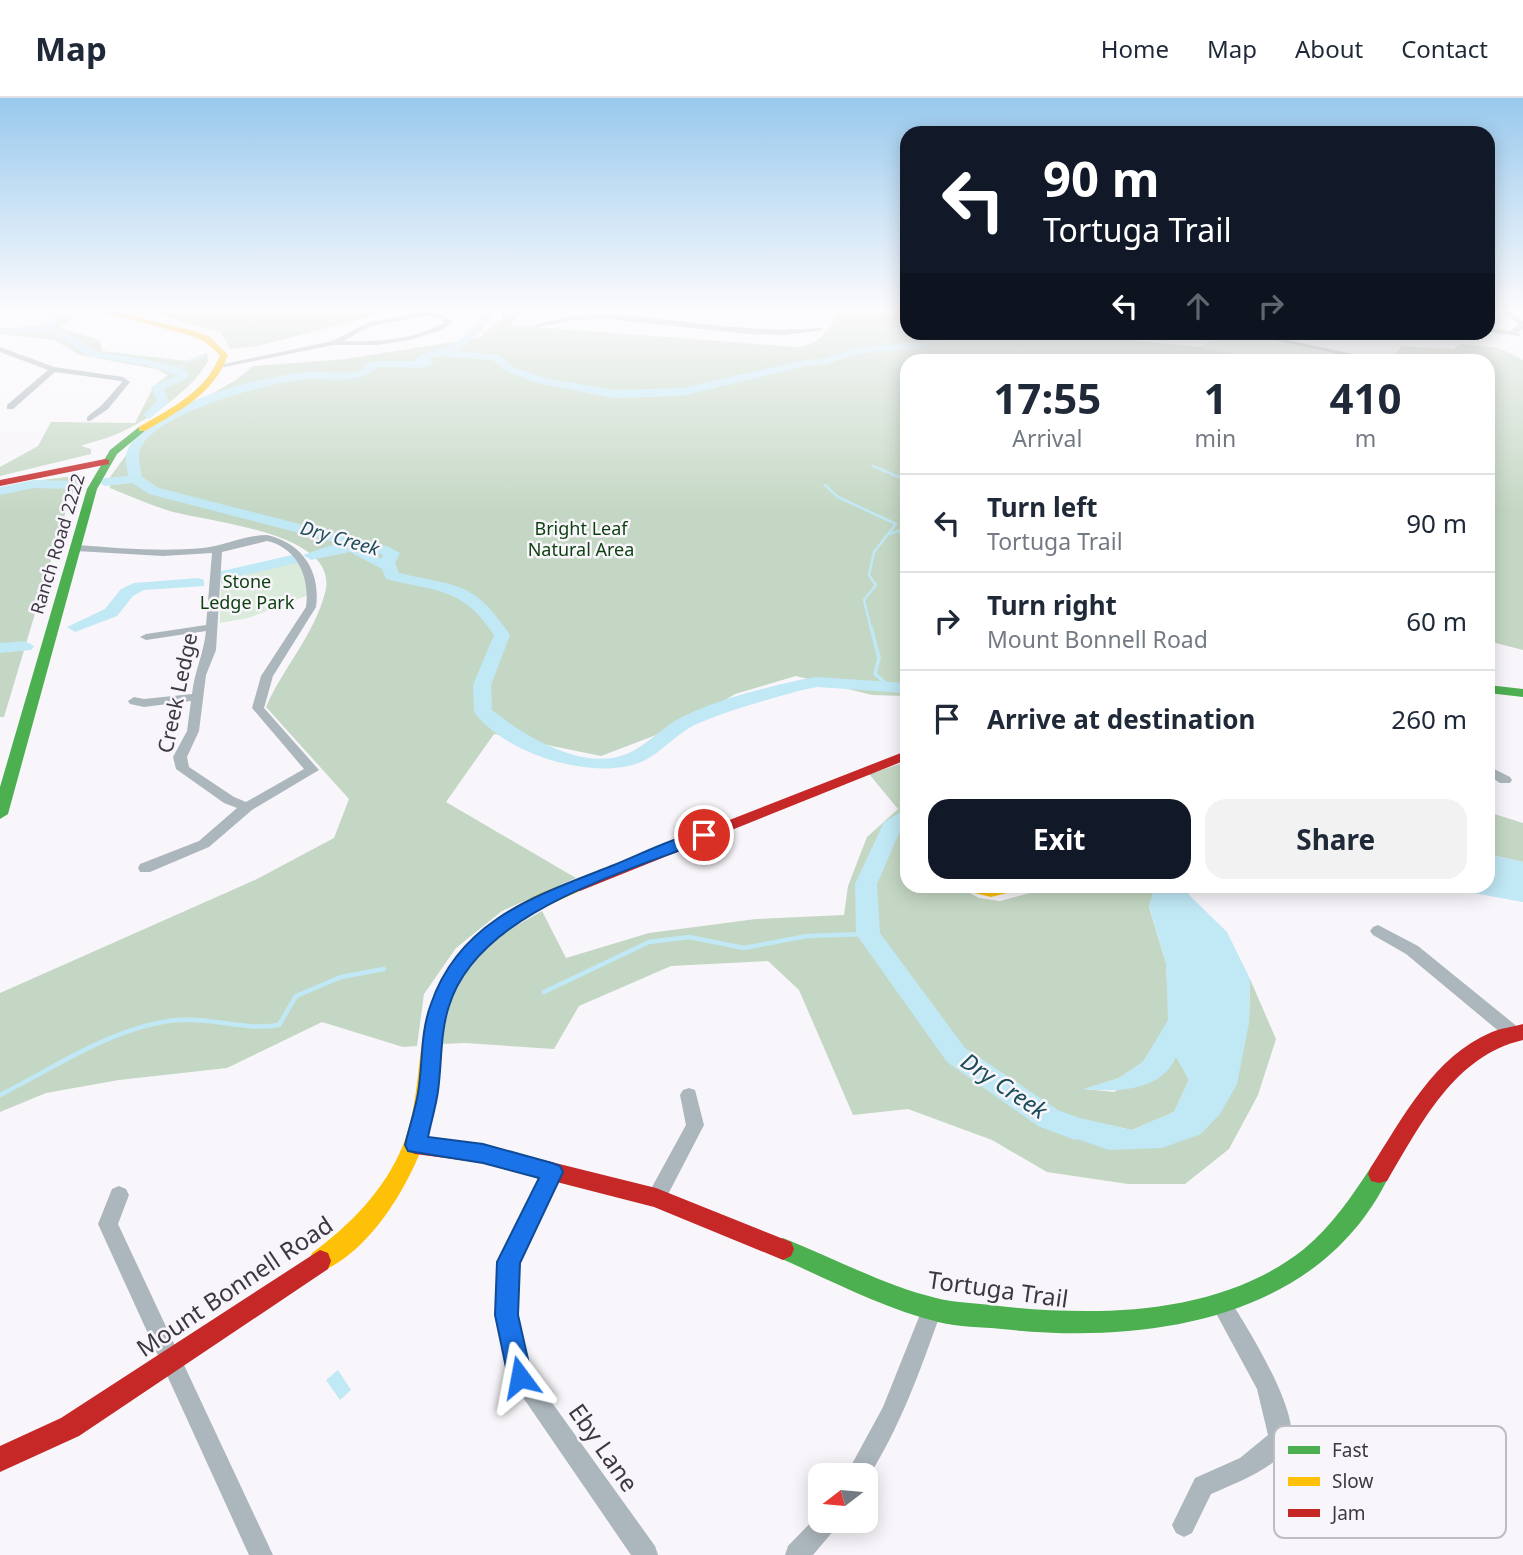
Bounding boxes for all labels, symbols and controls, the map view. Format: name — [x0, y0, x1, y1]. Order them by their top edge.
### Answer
text: Map — [35, 26, 107, 71]
text: Home — [1101, 32, 1169, 65]
text: Map — [1207, 32, 1257, 65]
text: About — [1295, 32, 1363, 65]
text: Contact — [1401, 32, 1488, 65]
text: 90 m — [1043, 145, 1160, 211]
icon: left — [928, 154, 1019, 245]
text: Tortuga Trail — [1043, 208, 1232, 251]
icon: left — [1106, 287, 1144, 325]
icon: ahead — [1179, 287, 1217, 325]
icon: right — [1252, 287, 1290, 325]
text: 17:55 — [993, 369, 1101, 426]
text: 1 — [1203, 369, 1227, 426]
text: 410 — [1330, 369, 1402, 426]
text: Arrival — [1012, 422, 1082, 454]
text: min — [1195, 422, 1236, 454]
text: m — [1355, 422, 1376, 454]
street label: Ranch Road 2222 — [24, 470, 90, 617]
text: Turn left — [987, 489, 1098, 525]
icon: left — [928, 504, 966, 542]
text: 90 m — [1406, 505, 1467, 541]
water label: Dry Creek — [298, 514, 383, 562]
park label: Bright Leaf Natural Area — [528, 516, 634, 561]
text: Tortuga Trail — [987, 525, 1123, 557]
park label: Stone Ledge Park — [200, 569, 295, 614]
text: Turn right — [987, 587, 1117, 623]
icon: right — [928, 602, 966, 640]
text: 60 m — [1406, 603, 1467, 639]
text: Mount Bonnell Road — [987, 623, 1208, 655]
street label: Creek Ledge — [151, 630, 203, 756]
icon: arrive — [928, 700, 966, 738]
text: Arrive at destination — [987, 701, 1256, 737]
text: 260 m — [1391, 701, 1467, 737]
button: Exit — [928, 799, 1191, 879]
button: Share — [1205, 799, 1467, 879]
pin — [674, 805, 734, 865]
icon: arrive — [685, 816, 723, 854]
water label: Dry Creek — [955, 1045, 1055, 1127]
street label: Mount Bonnell Road — [129, 1208, 339, 1364]
street label: Tortuga Trail — [926, 1262, 1071, 1315]
position arrow — [483, 1340, 557, 1414]
street label: Eby Lane — [562, 1397, 647, 1498]
legend — [1274, 1426, 1506, 1538]
text: Fast — [1332, 1437, 1369, 1463]
north arrow — [808, 1463, 878, 1533]
map controls — [808, 1463, 878, 1533]
text: Slow — [1332, 1468, 1373, 1494]
text: Jam — [1330, 1500, 1366, 1526]

